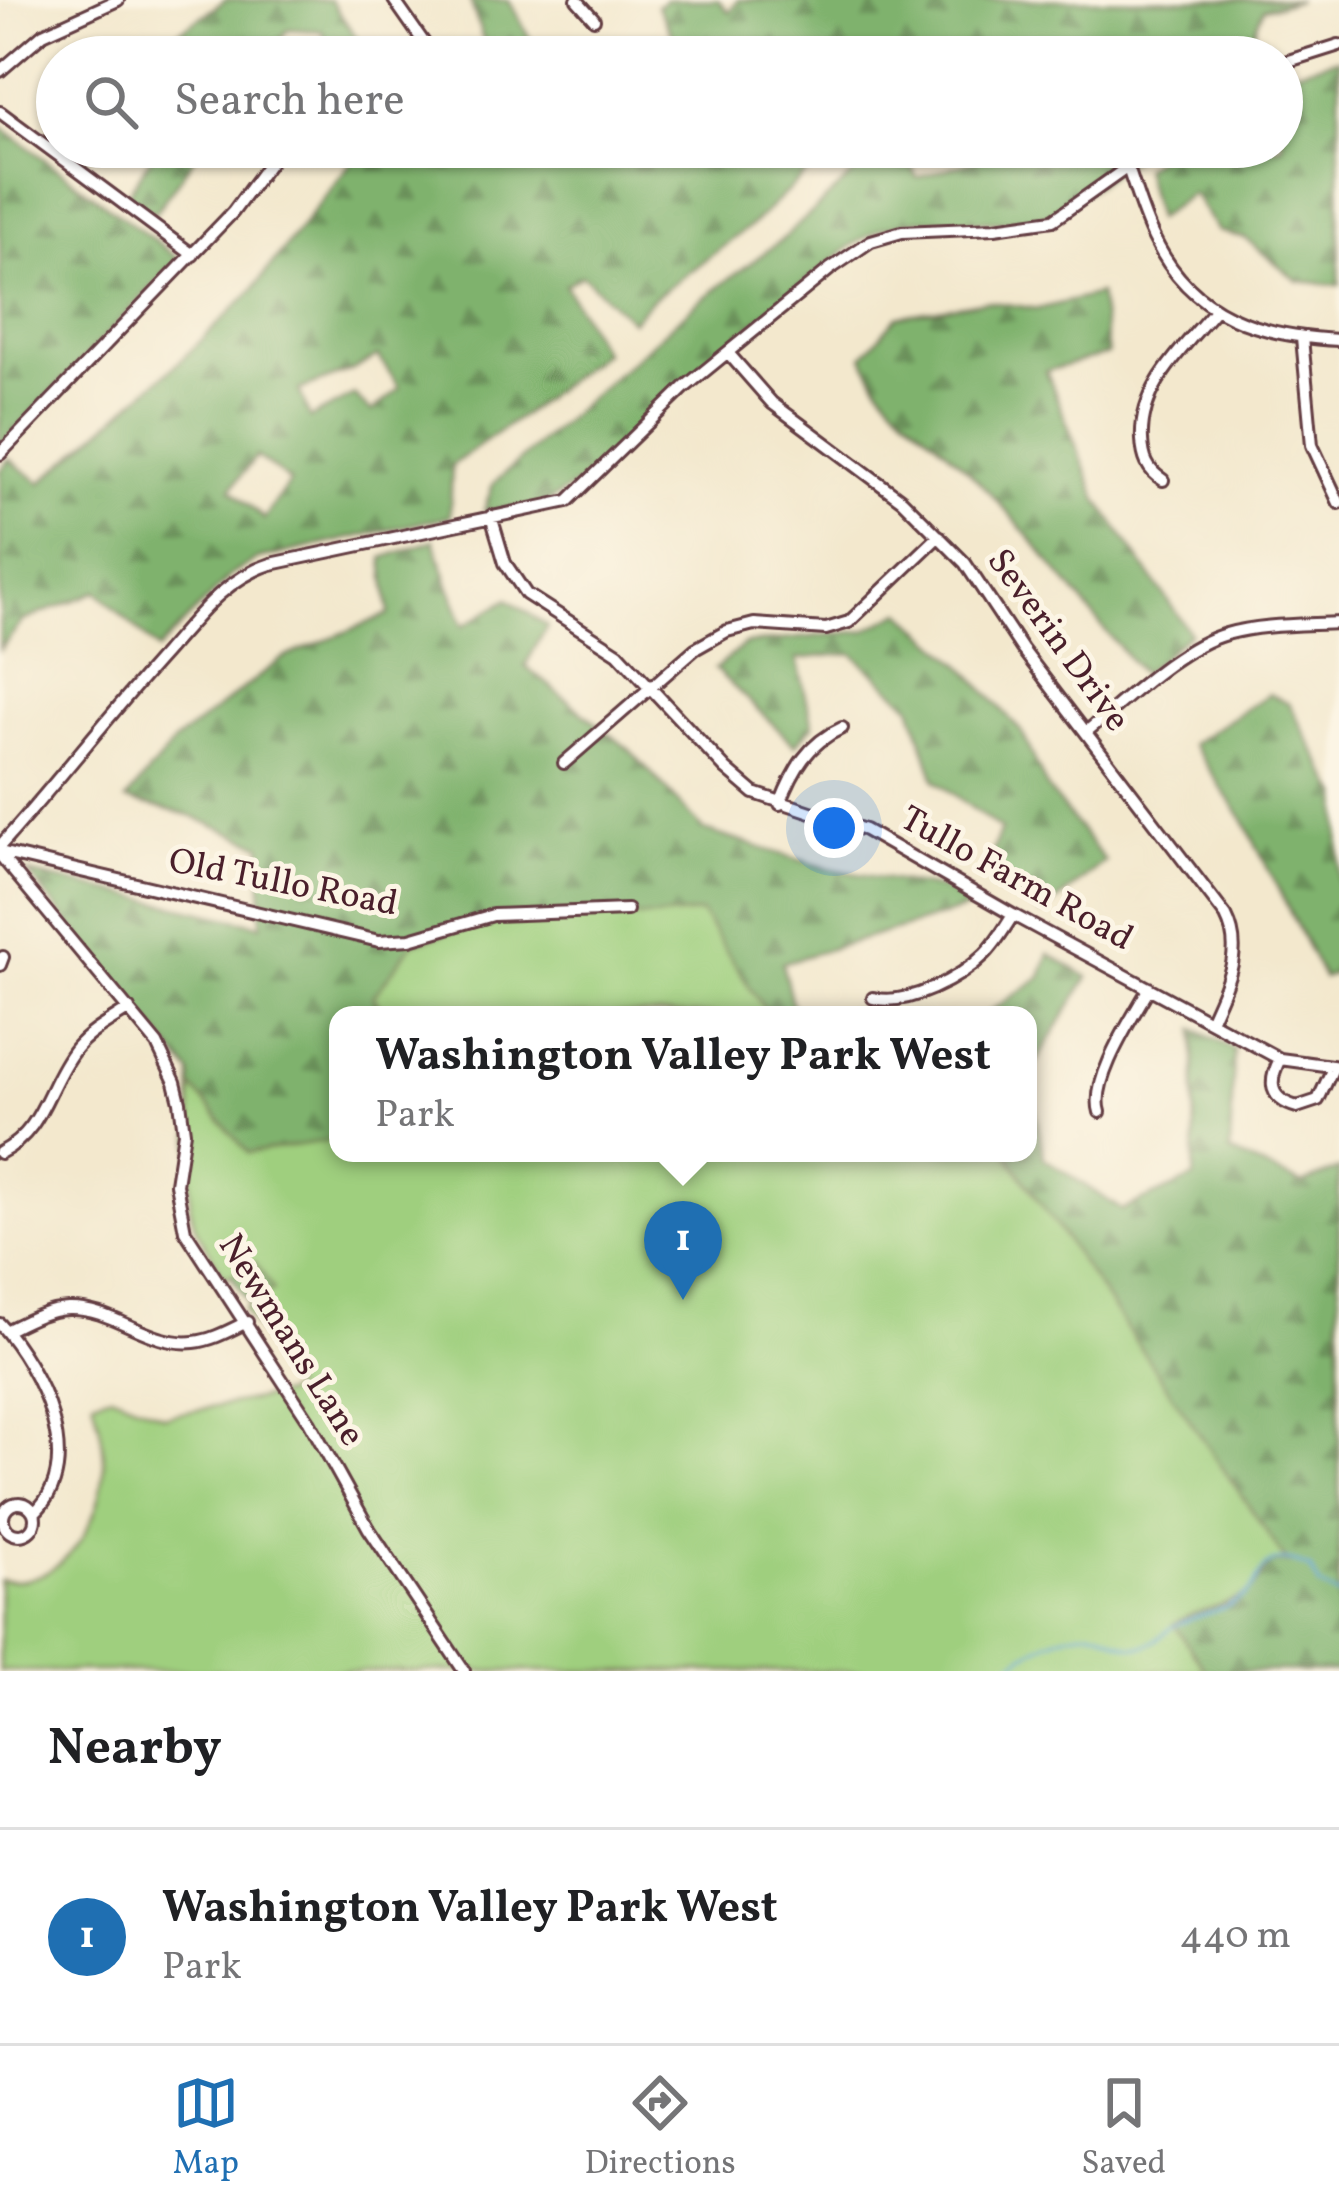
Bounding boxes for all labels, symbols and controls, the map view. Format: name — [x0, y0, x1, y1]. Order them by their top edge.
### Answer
search box — [36, 36, 1303, 168]
icon: search — [78, 69, 144, 135]
text: Search here — [174, 71, 405, 134]
street label: Severin Drive — [974, 539, 1140, 743]
street label: Tullo Farm Road — [891, 795, 1141, 965]
your location — [804, 798, 864, 858]
street label: Old Tullo Road — [164, 837, 402, 931]
popup — [329, 1006, 1037, 1162]
text: Washington Valley Park West — [375, 1026, 991, 1089]
text: Park — [375, 1089, 455, 1143]
pin: 1 — [644, 1201, 722, 1300]
street label: Newmans Lane — [205, 1225, 375, 1457]
text: Nearby — [48, 1714, 222, 1785]
text: Washington Valley Park West — [162, 1878, 778, 1941]
text: 1 — [79, 1910, 95, 1964]
text: 440 m — [1179, 1910, 1291, 1964]
text: Park — [162, 1941, 242, 1995]
tab: Map — [173, 2070, 239, 2188]
tab: Directions — [584, 2070, 736, 2188]
tab: Saved — [1081, 2070, 1166, 2188]

